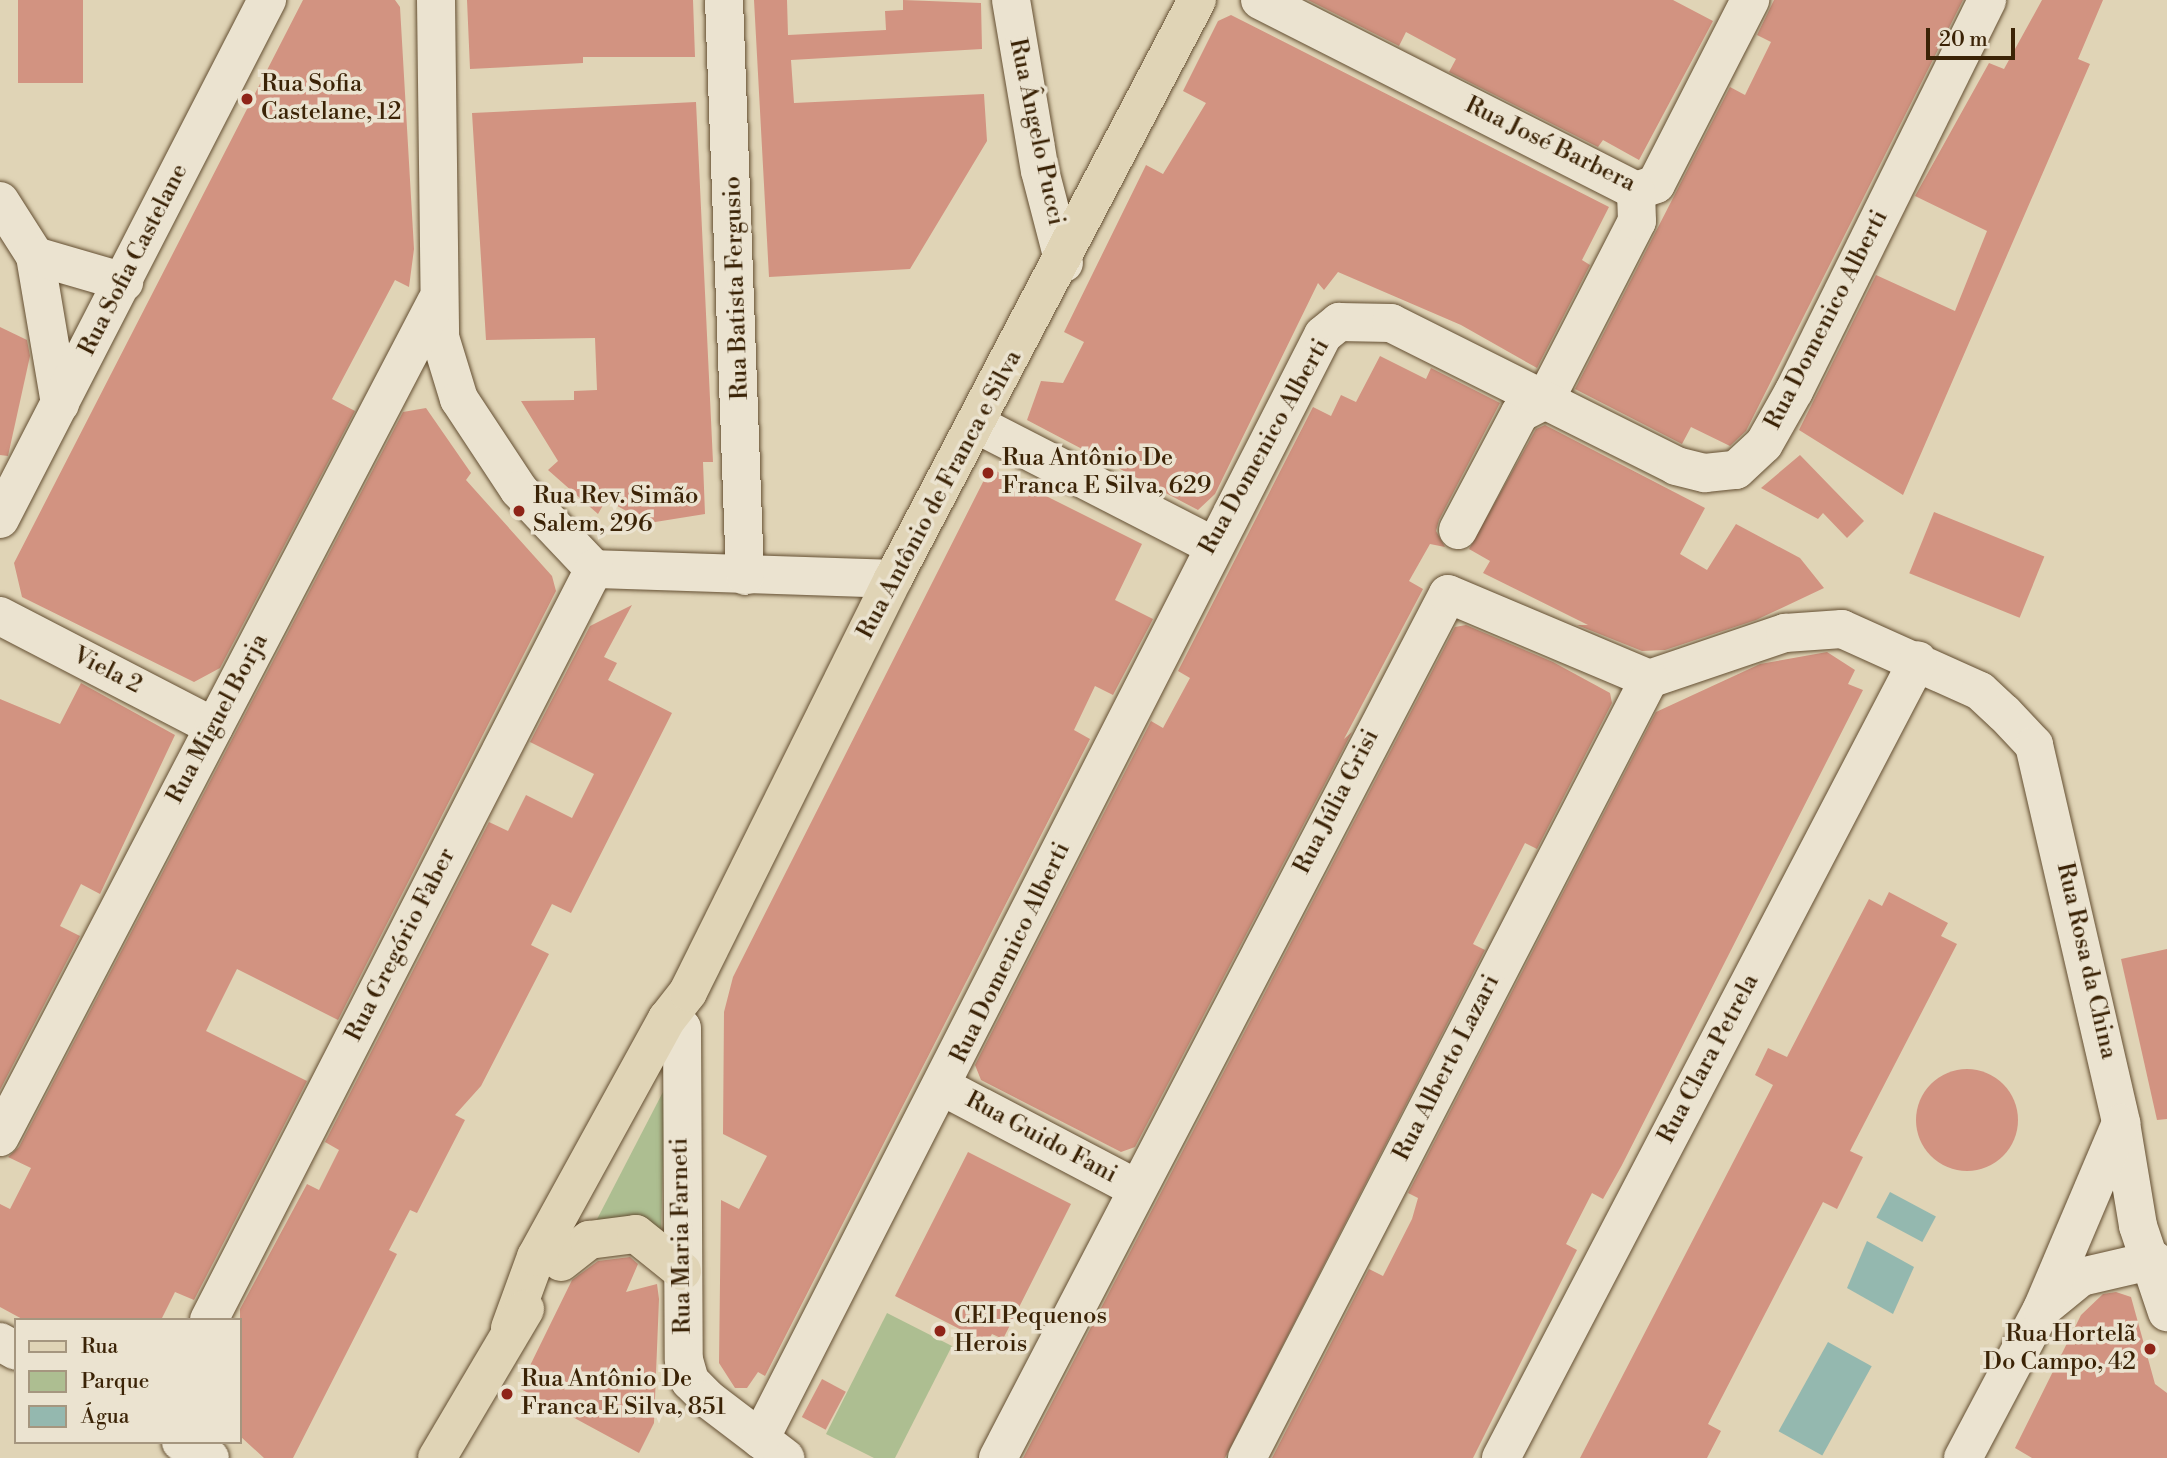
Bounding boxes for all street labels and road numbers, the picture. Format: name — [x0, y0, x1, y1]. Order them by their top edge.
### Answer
street label: Rua Ângelo Pucci — [1002, 36, 1070, 228]
street label: Rua José Barbera — [1460, 91, 1640, 199]
street label: Rua Sofia Castelane — [73, 159, 195, 361]
street label: Rua Batista Fergusio — [719, 176, 755, 400]
street label: Rua Domenico Alberti — [1759, 206, 1895, 434]
street label: Rua Domenico Alberti — [1194, 334, 1336, 560]
street label: Rua Antônio de Franca e Silva — [852, 346, 1028, 644]
street label: Rua Miguel Borja — [161, 629, 275, 809]
street label: Viela 2 — [68, 641, 146, 701]
street label: Rua Júlia Grisi — [1288, 725, 1386, 879]
street label: Rua Domenico Alberti — [945, 838, 1077, 1068]
street label: Rua Gregório Faber — [340, 844, 462, 1046]
street label: Rua Rosa da China — [2049, 860, 2123, 1062]
street label: Rua Clara Petrela — [1652, 969, 1766, 1149]
street label: Rua Alberto Lazari — [1388, 970, 1506, 1166]
street label: Rua Guido Fani — [960, 1086, 1122, 1190]
street label: Rua Maria Farneti — [666, 1137, 698, 1335]

